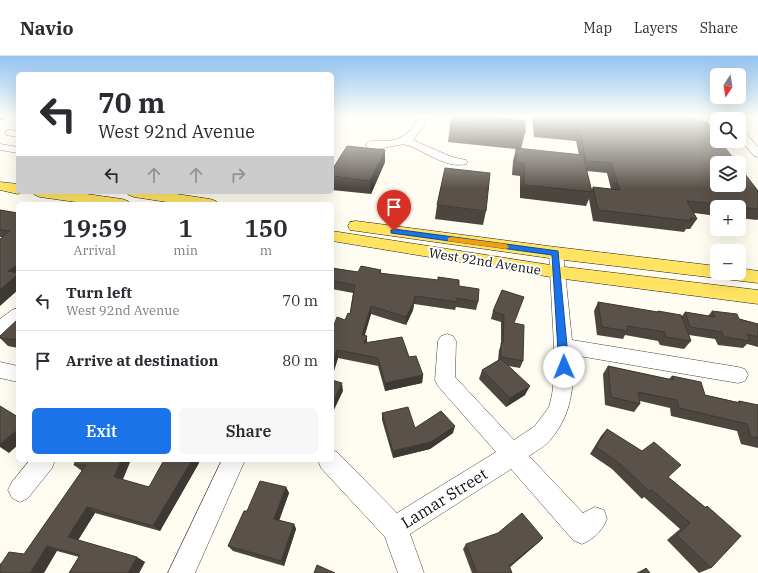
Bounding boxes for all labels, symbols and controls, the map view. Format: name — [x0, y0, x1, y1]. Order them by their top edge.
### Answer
text: Navio — [20, 16, 74, 40]
text: Map — [584, 19, 612, 37]
text: Layers — [634, 19, 678, 37]
text: Share — [700, 19, 738, 37]
north arrow — [710, 68, 746, 104]
map controls — [710, 68, 746, 280]
text: 70 m — [98, 84, 165, 121]
icon: left — [32, 88, 84, 140]
button: search — [710, 112, 746, 148]
text: West 92nd Avenue — [98, 120, 255, 143]
button: layers — [710, 156, 746, 192]
icon: left — [101, 164, 123, 186]
icon: ahead — [143, 164, 165, 186]
icon: ahead — [185, 164, 207, 186]
icon: right — [227, 164, 249, 186]
pin — [377, 190, 411, 231]
icon: arrive — [383, 196, 405, 218]
button: + — [710, 200, 746, 236]
text: 19:59 — [62, 212, 127, 244]
text: 1 — [179, 212, 193, 244]
text: 150 — [244, 212, 288, 244]
text: Arrival — [74, 242, 116, 259]
text: min — [173, 242, 198, 259]
text: m — [260, 242, 272, 259]
street label: West 92nd Avenue — [428, 244, 542, 279]
button: − — [710, 244, 746, 280]
text: Turn left — [66, 283, 132, 302]
icon: left — [32, 290, 54, 312]
text: 70 m — [282, 291, 318, 310]
text: West 92nd Avenue — [66, 302, 179, 319]
position arrow — [543, 346, 585, 388]
icon: arrive — [32, 350, 54, 372]
text: Arrive at destination — [66, 351, 218, 370]
text: 80 m — [282, 351, 318, 370]
button: Exit — [32, 408, 171, 454]
button: Share — [179, 408, 318, 454]
street label: Lamar Street — [397, 463, 491, 532]

